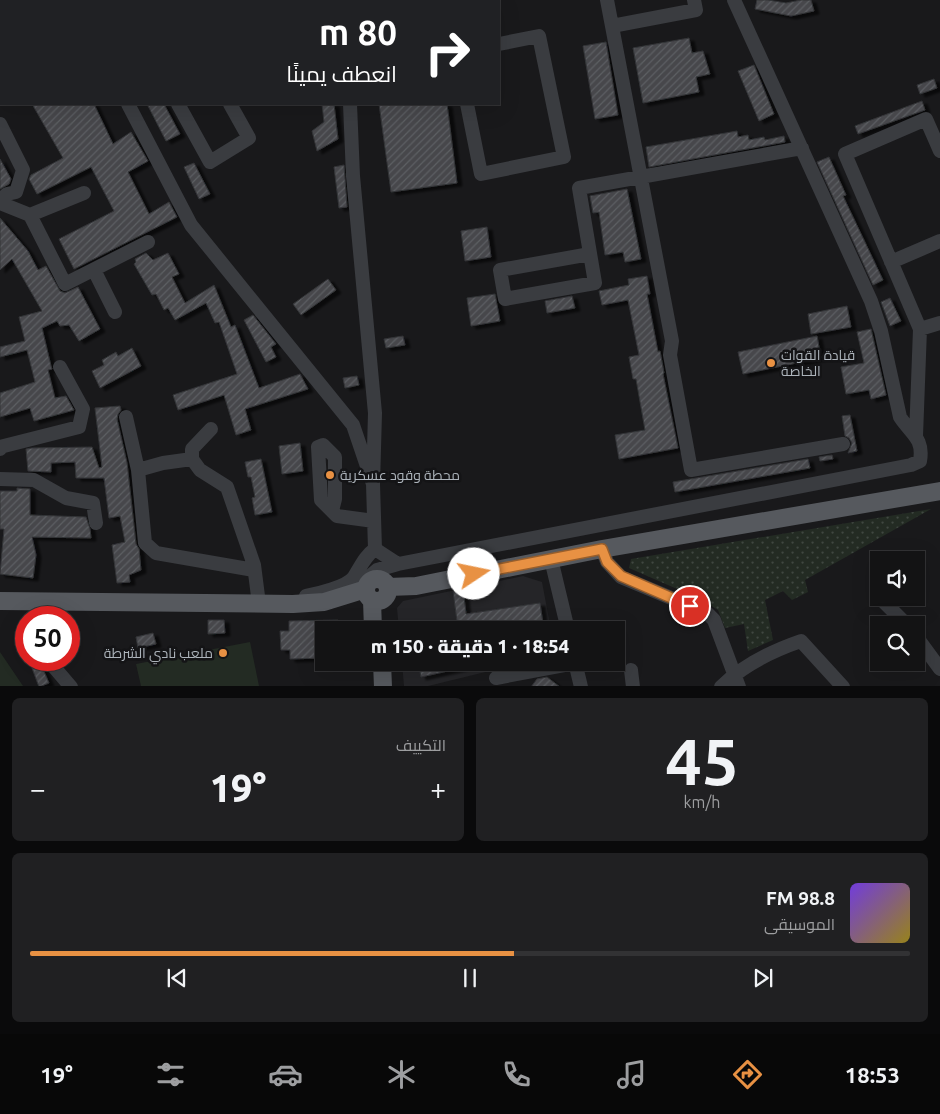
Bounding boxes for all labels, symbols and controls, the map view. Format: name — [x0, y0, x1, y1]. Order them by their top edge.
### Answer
text: 80 m — [319, 12, 397, 52]
icon: right — [415, 20, 480, 85]
text: انعطف يمينًا — [286, 61, 397, 86]
place label: قيادة القوات الخاصة — [781, 347, 855, 379]
marker: قيادة القوات الخاصة — [765, 357, 777, 369]
place label: محطة وقود عسكرية — [340, 467, 460, 483]
marker: محطة وقود عسكرية — [324, 469, 336, 481]
position arrow — [447, 547, 499, 599]
map controls — [870, 551, 925, 671]
button: sound — [870, 551, 925, 606]
pin — [669, 585, 711, 627]
icon: arrive — [676, 592, 704, 620]
speed limit sign: 50 — [15, 606, 80, 671]
button: search — [870, 616, 925, 671]
text: 18:54 · 1 دقيقة · 150 m — [371, 635, 569, 657]
place label: ملعب نادي الشرطة — [104, 645, 213, 665]
marker: ملعب نادي الشرطة — [217, 647, 229, 659]
text: 45 — [665, 724, 739, 797]
text: التكييف — [396, 736, 446, 754]
text: 19° — [210, 767, 266, 809]
text: − — [30, 773, 46, 804]
text: + — [430, 773, 446, 804]
text: km/h — [684, 793, 720, 811]
text: 98.8 FM — [766, 887, 835, 909]
text: الموسيقى — [764, 915, 835, 933]
icon: previous — [163, 964, 191, 992]
icon: pause — [456, 964, 484, 992]
icon: next — [749, 964, 777, 992]
icon: filters — [153, 1057, 188, 1092]
icon: car — [268, 1057, 303, 1092]
icon: climate — [384, 1057, 419, 1092]
icon: phone — [499, 1057, 534, 1092]
icon: music — [614, 1057, 649, 1092]
icon: directions — [730, 1057, 765, 1092]
text: 19° — [40, 1062, 73, 1087]
text: 18:53 — [845, 1062, 900, 1087]

